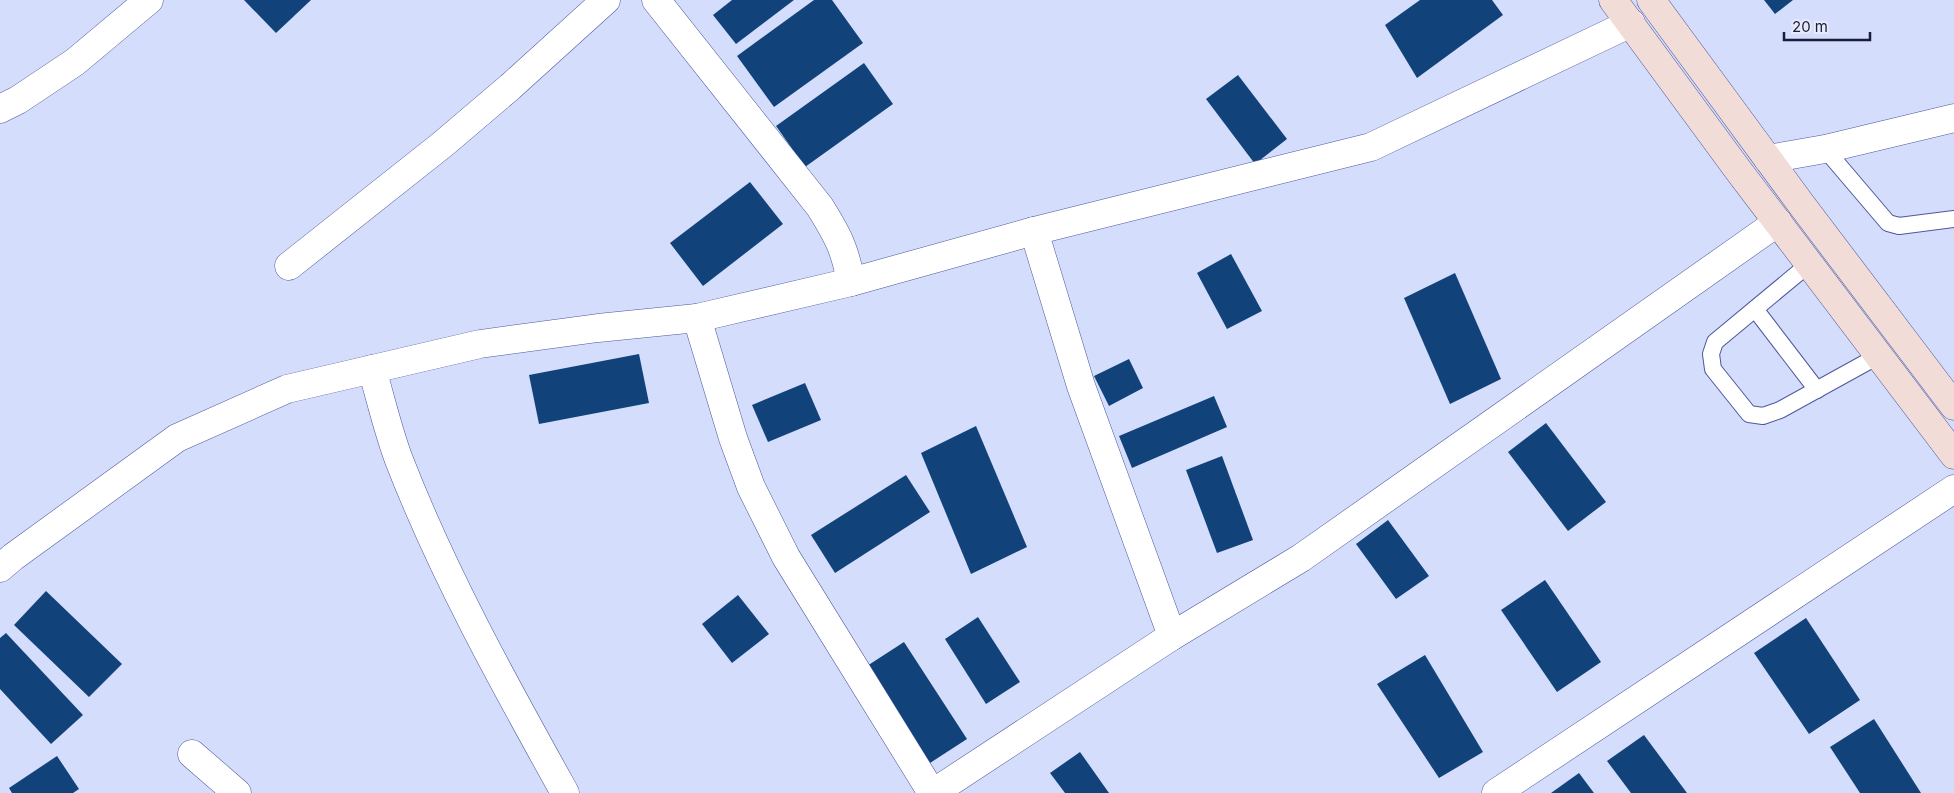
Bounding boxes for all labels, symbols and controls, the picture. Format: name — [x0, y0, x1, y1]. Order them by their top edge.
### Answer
scale bar — [1784, 10, 1870, 42]
text: 20 m — [1792, 17, 1828, 36]

